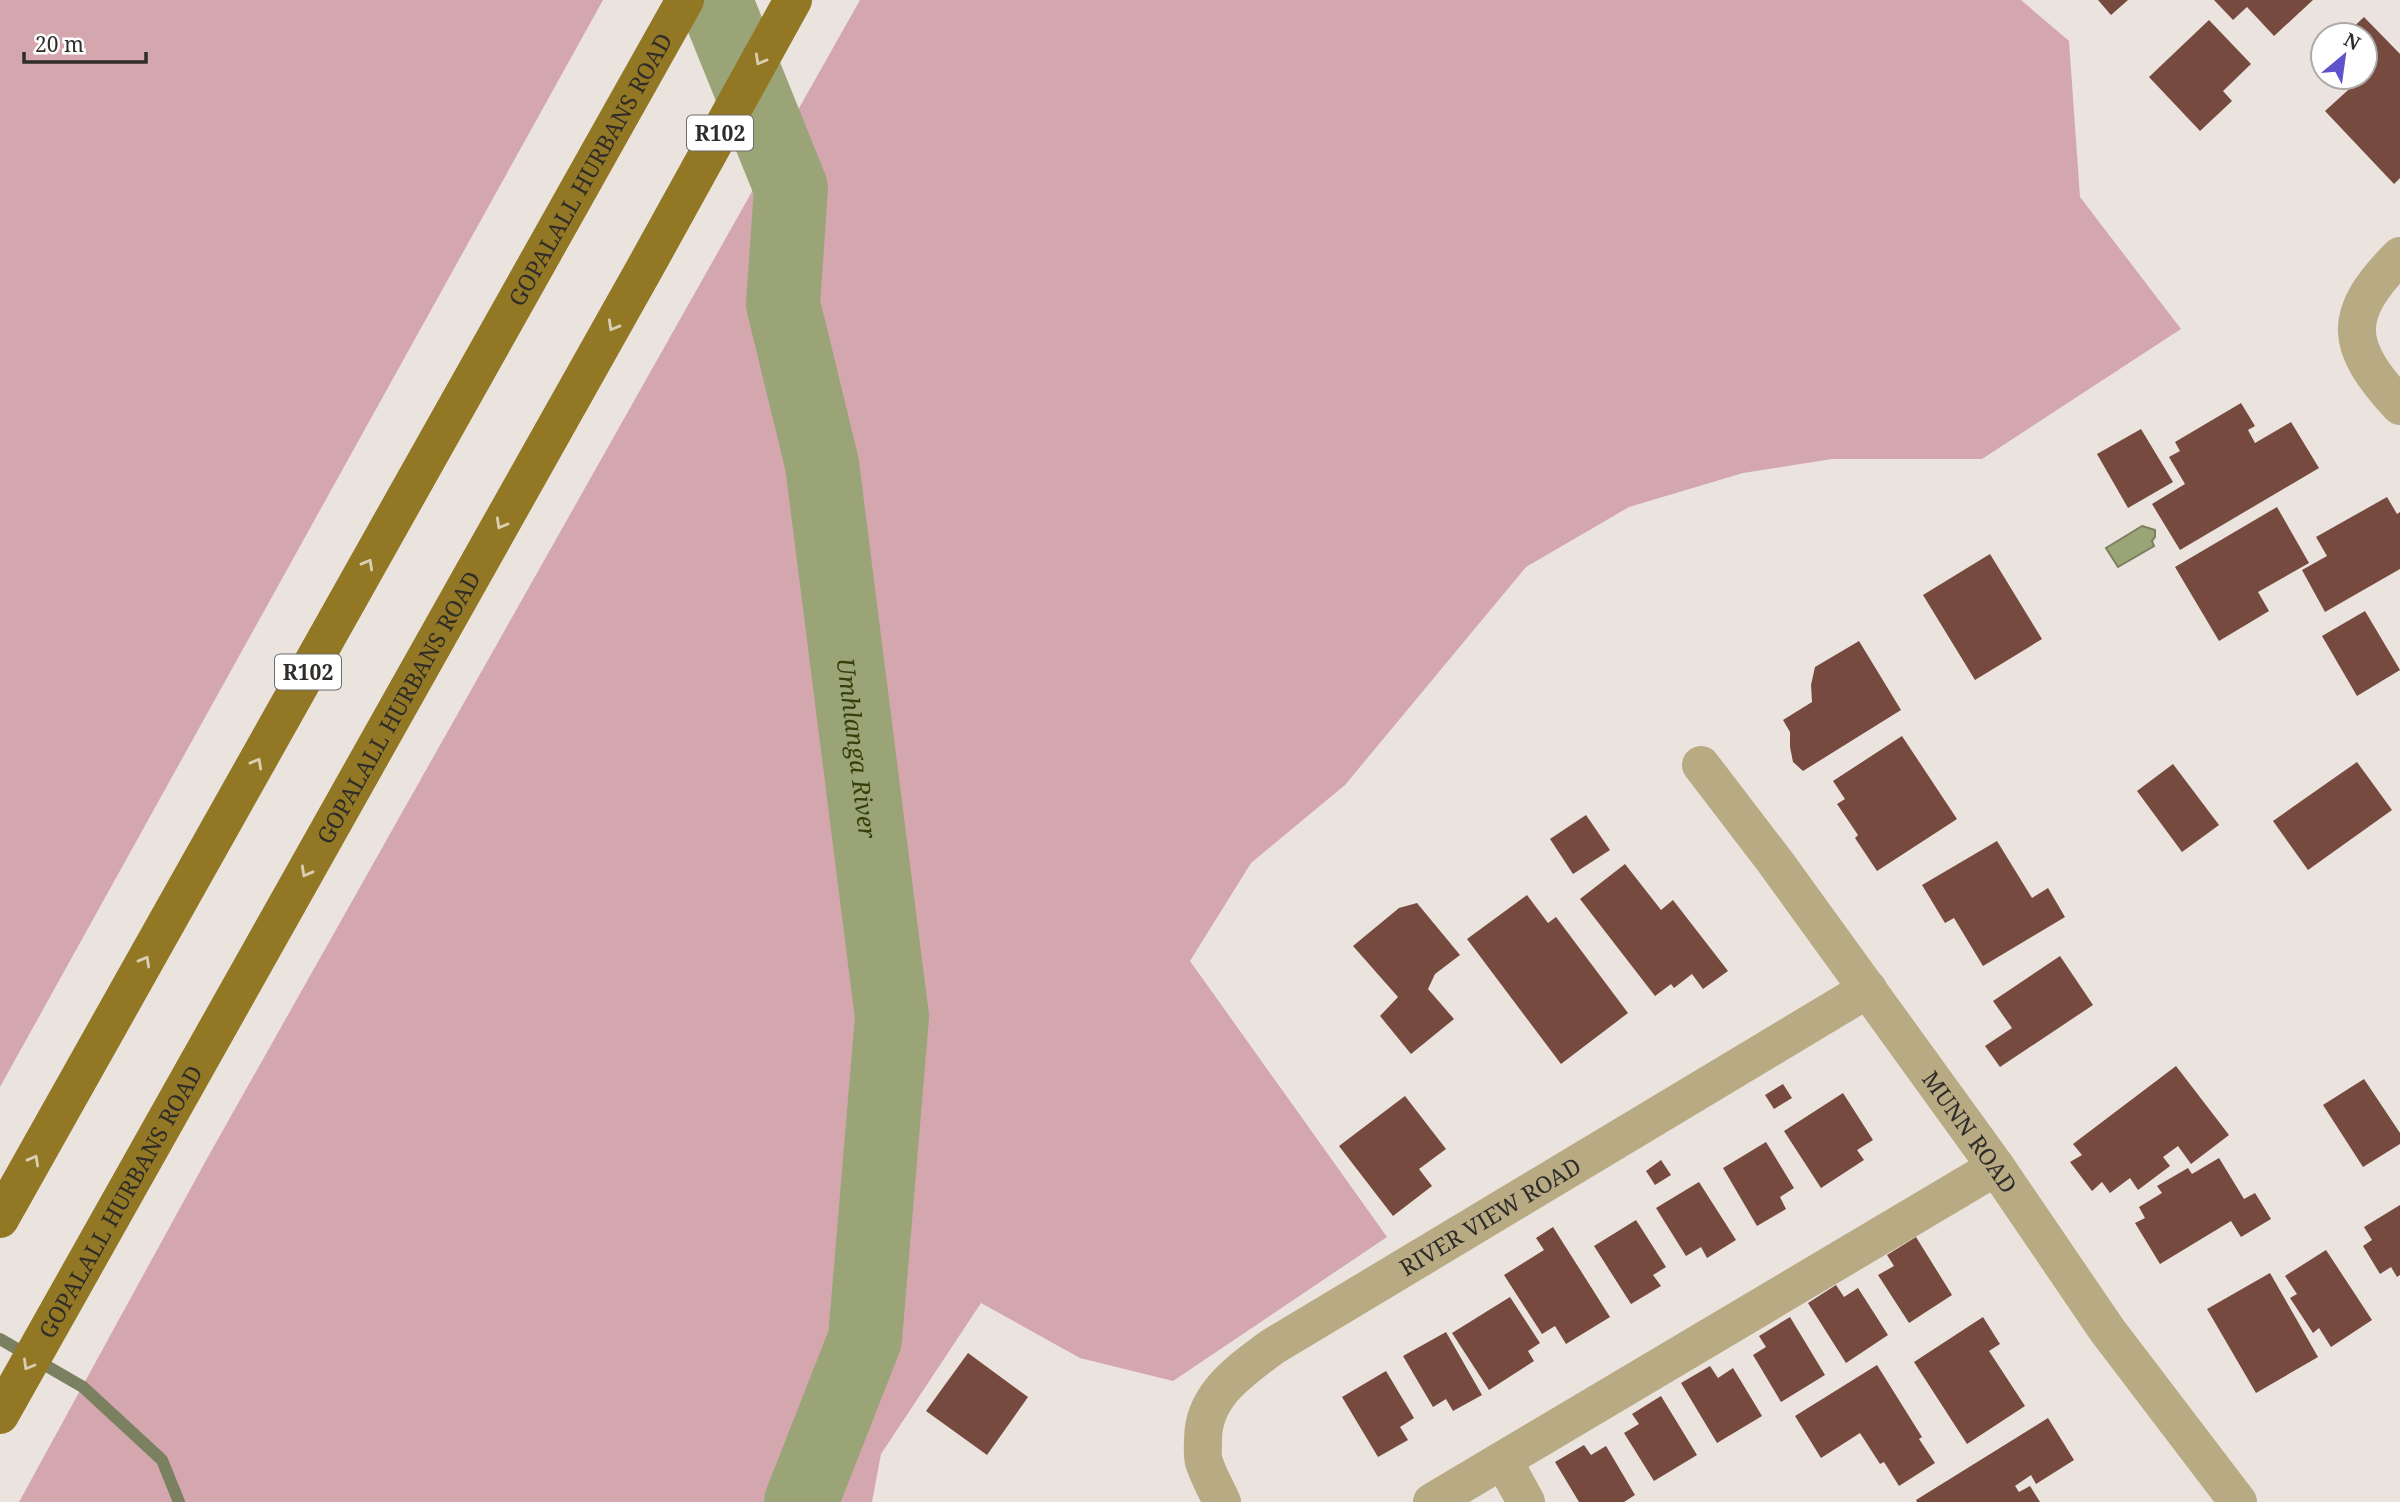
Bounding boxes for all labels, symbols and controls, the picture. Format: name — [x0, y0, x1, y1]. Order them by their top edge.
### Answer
scale bar — [24, 21, 147, 65]
north arrow — [2309, 21, 2379, 91]
text: N — [2339, 26, 2365, 56]
street label: GOPALALL HURBANS ROAD — [500, 27, 679, 312]
text: 20 m — [35, 30, 84, 58]
one-way arrow — [755, 52, 768, 65]
road number: R102 — [687, 116, 753, 150]
one-way arrow — [608, 318, 621, 331]
one-way arrow — [496, 517, 509, 529]
one-way arrow — [360, 559, 373, 572]
street label: GOPALALL HURBANS ROAD — [308, 565, 488, 850]
road number: R102 — [275, 654, 341, 690]
water label: Umhlanga River — [830, 656, 886, 841]
one-way arrow — [249, 758, 262, 770]
one-way arrow — [301, 865, 314, 877]
one-way arrow — [137, 956, 150, 969]
street label: GOPALALL HURBANS ROAD — [30, 1059, 210, 1344]
street label: MUNN ROAD — [1915, 1064, 2025, 1199]
street label: RIVER VIEW ROAD — [1393, 1149, 1587, 1283]
one-way arrow — [26, 1154, 39, 1167]
one-way arrow — [23, 1358, 36, 1370]

